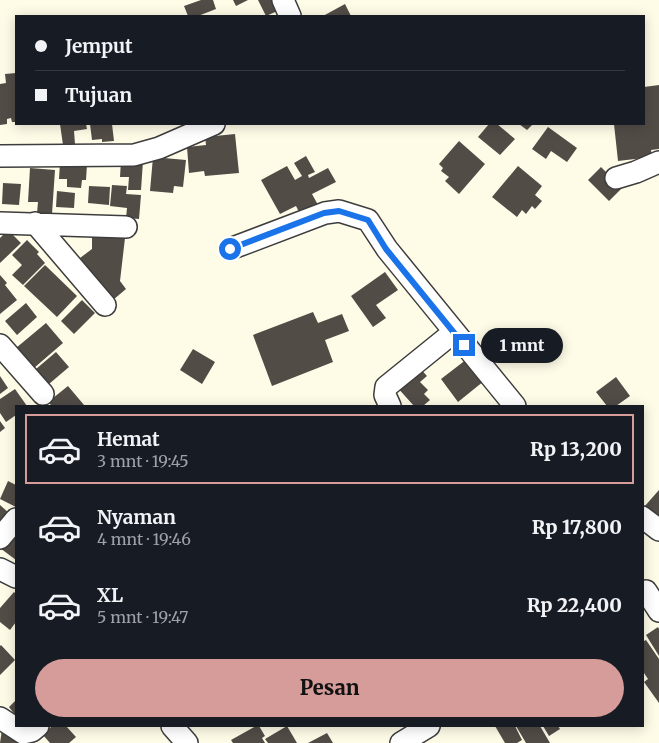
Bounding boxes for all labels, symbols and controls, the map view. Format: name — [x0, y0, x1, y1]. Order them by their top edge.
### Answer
text: Jemput — [65, 34, 133, 58]
text: Tujuan — [65, 83, 132, 107]
route start — [219, 238, 241, 260]
callout: 1 mnt — [482, 328, 564, 362]
route end — [453, 334, 475, 356]
text: 1 mnt — [500, 335, 544, 355]
icon: car — [37, 427, 82, 472]
text: Hemat — [97, 427, 160, 451]
text: Rp 13,200 — [530, 437, 622, 461]
text: 3 mnt · 19:45 — [97, 451, 189, 471]
icon: car — [37, 505, 82, 550]
text: Nyaman — [97, 505, 176, 529]
text: Rp 17,800 — [532, 515, 622, 539]
text: 4 mnt · 19:46 — [97, 529, 191, 549]
icon: car — [37, 583, 82, 628]
text: XL — [97, 583, 123, 607]
text: Rp 22,400 — [527, 593, 622, 617]
text: 5 mnt · 19:47 — [97, 607, 188, 627]
button: Pesan — [35, 659, 624, 717]

